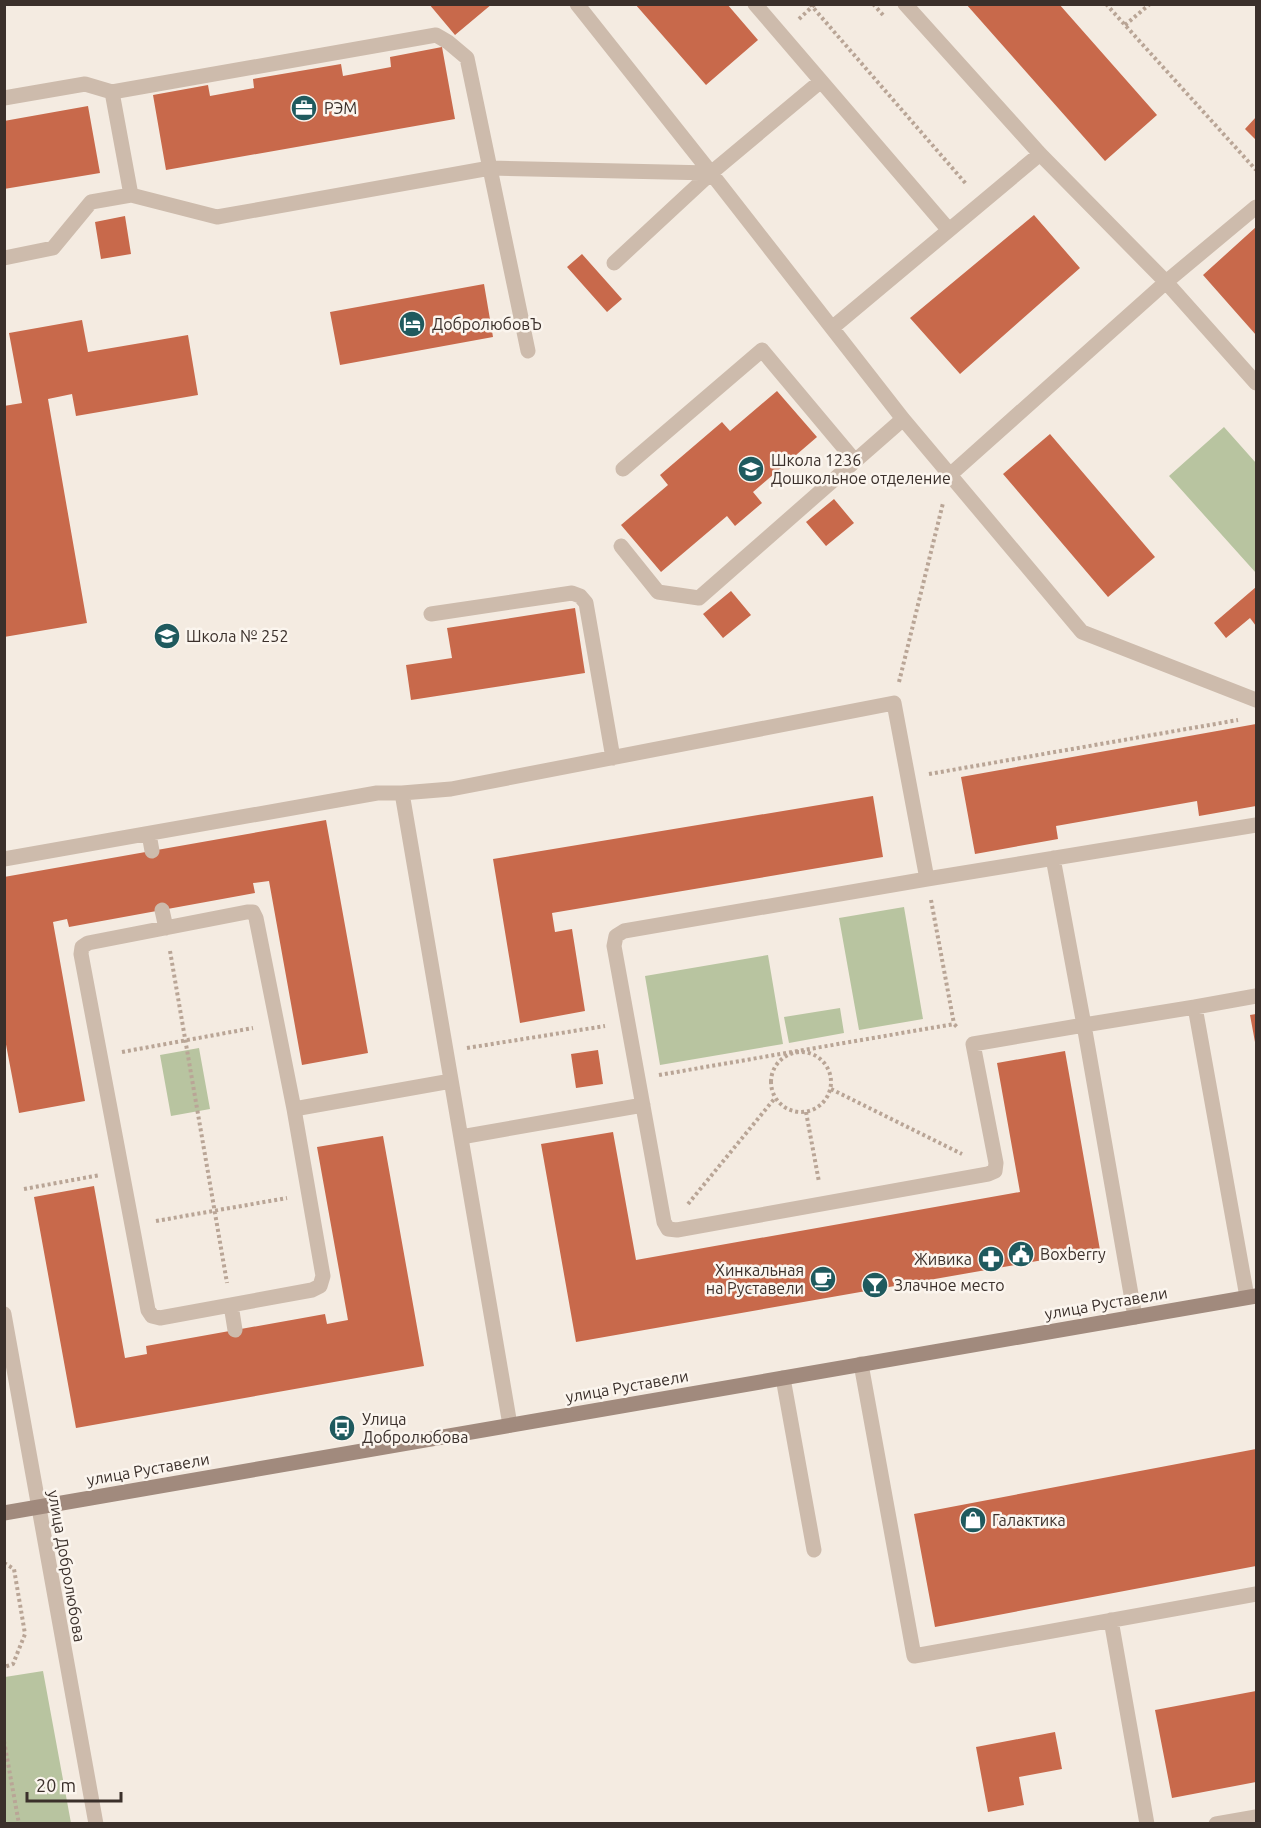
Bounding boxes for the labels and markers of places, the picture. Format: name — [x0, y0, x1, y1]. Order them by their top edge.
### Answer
office icon: РЭМ — [289, 93, 319, 123]
place label: РЭМ — [324, 99, 357, 117]
hotel icon: ДобролюбовЪ — [397, 309, 427, 339]
place label: ДобролюбовЪ — [432, 315, 542, 333]
place label: Школа 1236 Дошкольное отделение — [771, 451, 951, 487]
school or university icon: Школа 1236 Дошкольное отделение — [736, 454, 766, 484]
school or university icon: Школа № 252 — [152, 621, 182, 651]
place label: Школа № 252 — [186, 627, 288, 645]
public building icon: Boxberry — [1006, 1239, 1036, 1269]
pharmacy icon: Живика — [976, 1244, 1006, 1274]
place label: Boxberry — [1040, 1245, 1106, 1263]
place label: Живика — [914, 1250, 972, 1268]
place label: Хинкальная на Руставели — [706, 1261, 804, 1297]
cafe icon: Хинкальная на Руставели — [808, 1264, 838, 1294]
bar icon: Злачное место — [860, 1270, 890, 1300]
place label: Злачное место — [894, 1276, 1005, 1294]
place label: Улица Добролюбова — [362, 1410, 468, 1446]
bus stop icon: Улица Добролюбова — [327, 1413, 357, 1443]
shop icon: Галактика — [958, 1505, 988, 1535]
place label: Галактика — [992, 1511, 1066, 1529]

